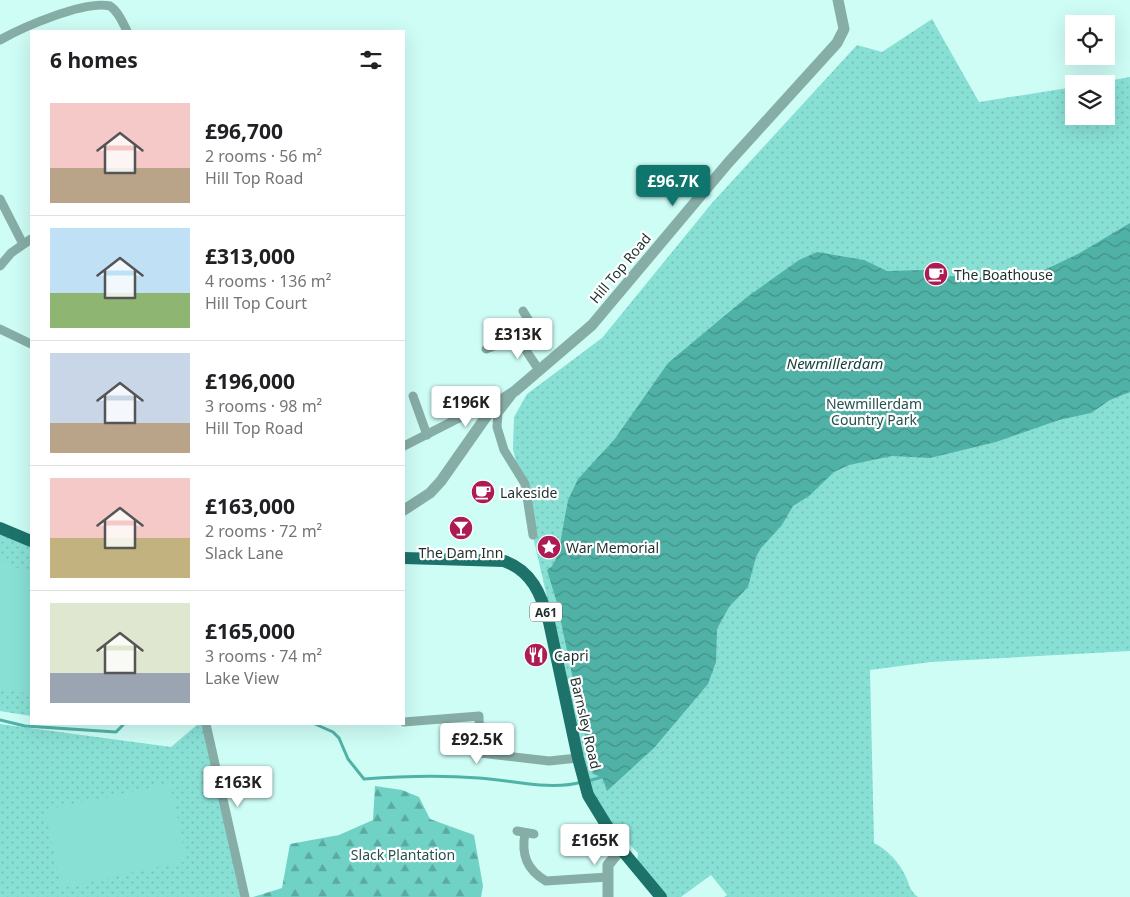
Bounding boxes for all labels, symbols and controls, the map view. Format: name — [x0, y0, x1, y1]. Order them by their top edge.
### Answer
map controls — [1065, 15, 1115, 125]
button: locate — [1065, 15, 1115, 65]
text: 6 homes — [50, 46, 138, 74]
icon: filters — [357, 46, 385, 74]
button: layers — [1065, 75, 1115, 125]
text: £96,700 — [205, 117, 283, 145]
icon: home — [90, 123, 150, 183]
text: 2 rooms · 56 m² — [205, 145, 322, 167]
pin: £96.7K — [632, 164, 714, 207]
text: Hill Top Road — [205, 167, 303, 189]
text: £96.7K — [647, 170, 699, 192]
street label: Hill Top Road — [585, 229, 655, 307]
text: £313,000 — [205, 242, 295, 270]
icon: home — [90, 248, 150, 308]
cafe icon: The Boathouse — [923, 261, 949, 287]
place label: The Boathouse — [954, 265, 1053, 284]
text: 4 rooms · 136 m² — [205, 270, 331, 292]
text: Hill Top Court — [205, 292, 307, 314]
pin: £313K — [483, 318, 553, 360]
text: £313K — [494, 323, 542, 345]
water label: Newmillerdam — [787, 353, 883, 373]
text: £196,000 — [205, 367, 295, 395]
icon: home — [90, 373, 150, 433]
pin: £196K — [431, 386, 501, 428]
text: £196K — [442, 391, 490, 413]
park label: Newmillerdam Country Park — [826, 394, 922, 429]
text: 3 rooms · 98 m² — [205, 395, 322, 417]
text: Hill Top Road — [205, 417, 303, 439]
cafe icon: Lakeside — [470, 479, 496, 505]
place label: Lakeside — [500, 483, 557, 502]
text: £163,000 — [205, 492, 295, 520]
icon: home — [90, 498, 150, 558]
bar icon: The Dam Inn — [448, 515, 474, 541]
text: 2 rooms · 72 m² — [205, 520, 322, 542]
place icon: War Memorial — [536, 534, 562, 560]
place label: War Memorial — [566, 538, 659, 557]
text: Slack Lane — [205, 542, 284, 564]
place label: The Dam Inn — [419, 543, 503, 562]
road number: A61 — [530, 602, 562, 622]
text: £165,000 — [205, 617, 295, 645]
icon: home — [90, 623, 150, 683]
restaurant icon: Capri — [523, 642, 549, 668]
text: 3 rooms · 74 m² — [205, 645, 322, 667]
place label: Capri — [554, 646, 589, 665]
text: Lake View — [205, 667, 279, 689]
street label: Barnsley Road — [566, 675, 606, 771]
pin: £92.5K — [436, 722, 518, 765]
text: £92.5K — [451, 728, 503, 750]
pin: £163K — [203, 766, 273, 808]
text: £163K — [214, 771, 262, 793]
pin: £165K — [560, 824, 630, 866]
text: £165K — [571, 829, 619, 851]
park label: Slack Plantation — [351, 845, 455, 864]

